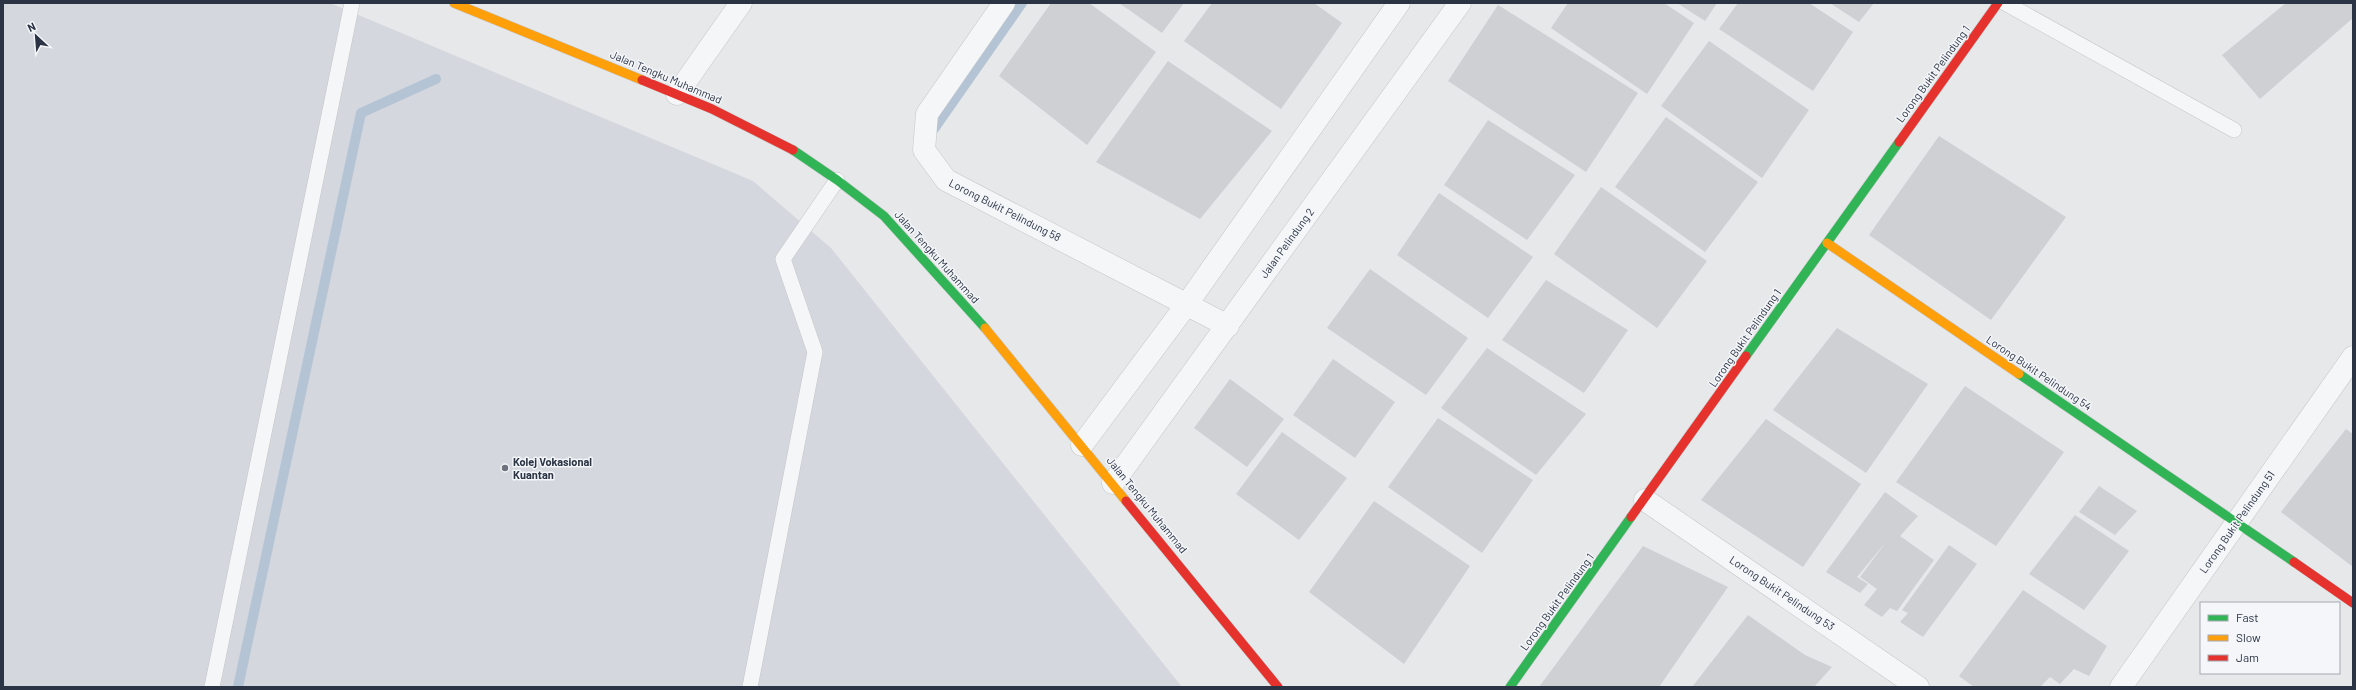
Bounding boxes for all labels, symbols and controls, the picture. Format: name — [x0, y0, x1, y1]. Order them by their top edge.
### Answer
north arrow — [16, 16, 56, 56]
text: N — [25, 19, 38, 34]
street label: Lorong Bukit Pelindung 1 — [1893, 23, 1972, 125]
street label: Jalan Tengku Muhammad — [608, 47, 724, 106]
street label: Lorong Bukit Pelindung 58 — [947, 176, 1064, 244]
street label: Jalan Pelindung 2 — [1257, 205, 1316, 280]
street label: Jalan Tengku Muhammad — [892, 208, 982, 306]
street label: Lorong Bukit Pelindung 1 — [1706, 286, 1783, 389]
street label: Lorong Bukit Pelindung 54 — [1984, 332, 2094, 413]
street label: Jalan Tengku Muhammad — [1105, 454, 1190, 555]
place label: Kolej Vokasional Kuantan — [513, 455, 592, 481]
marker: Kolej Vokasional Kuantan — [500, 463, 510, 473]
street label: Lorong Bukit Pelindung 51 — [2196, 468, 2277, 575]
street label: Lorong Bukit Pelindung 1 — [1517, 551, 1596, 653]
street label: Lorong Bukit Pelindung 53 — [1727, 553, 1837, 633]
legend — [2200, 602, 2340, 674]
text: Fast — [2236, 610, 2259, 624]
text: Slow — [2236, 630, 2261, 644]
text: Jam — [2236, 650, 2259, 664]

